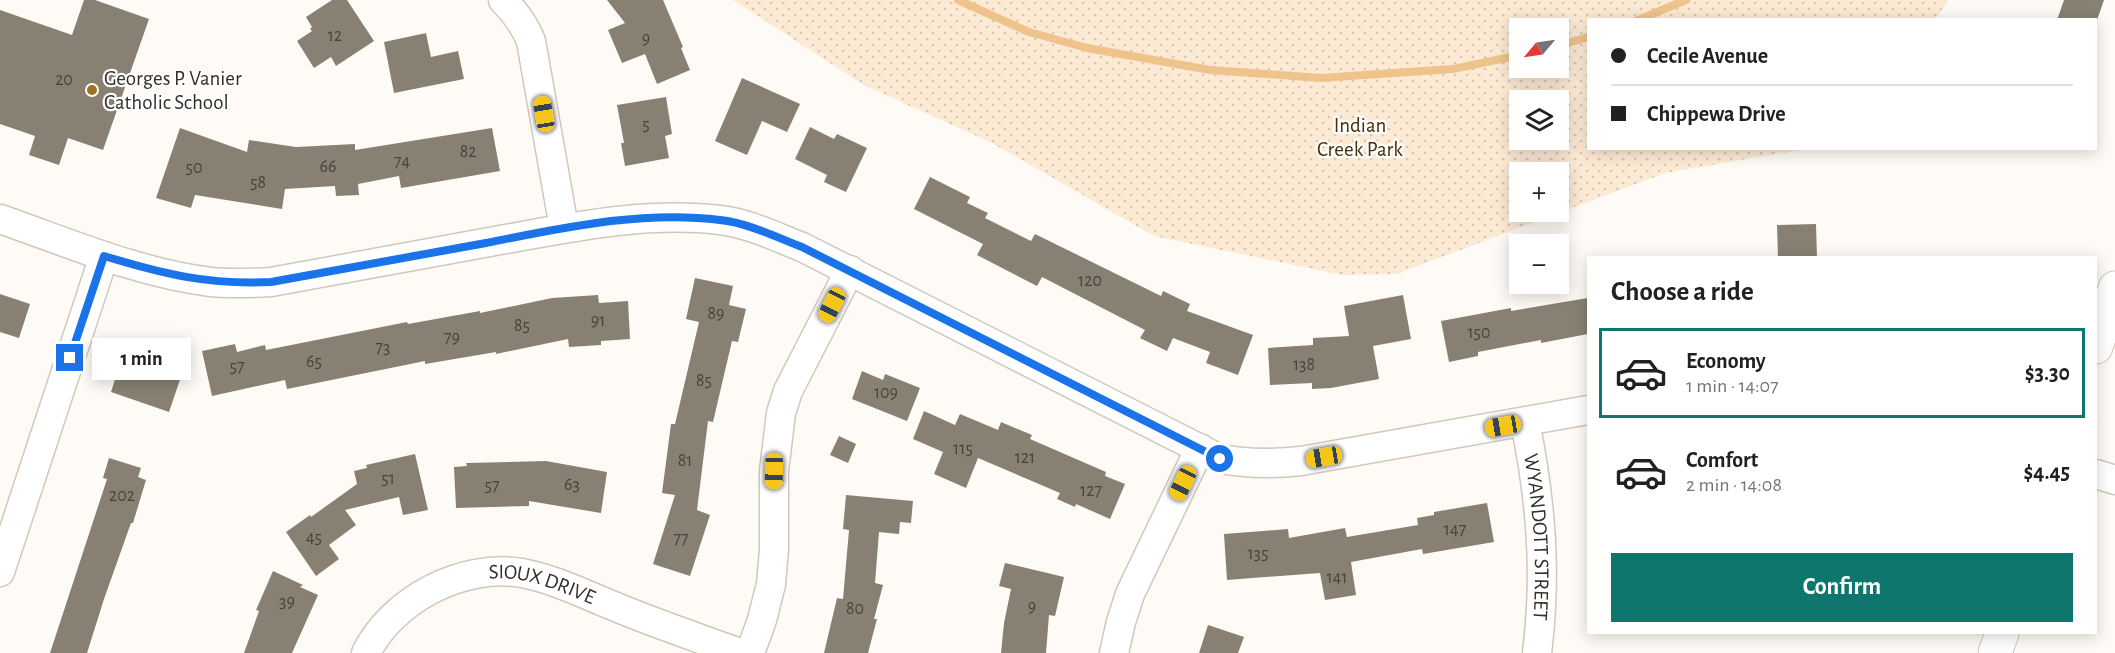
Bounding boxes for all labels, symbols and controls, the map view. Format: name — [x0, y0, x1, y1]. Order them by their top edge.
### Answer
north arrow — [1509, 18, 1569, 78]
map controls — [1509, 18, 1569, 294]
house number: 12 — [328, 27, 342, 45]
house number: 9 — [642, 30, 650, 48]
text: Cecile Avenue — [1647, 45, 1768, 67]
place label: Georges P. Vanier Catholic School — [104, 68, 242, 113]
house number: 20 — [55, 71, 73, 89]
marker: Georges P. Vanier Catholic School — [85, 83, 99, 97]
button: layers — [1509, 90, 1569, 150]
car — [532, 95, 556, 133]
text: Chippewa Drive — [1647, 103, 1786, 125]
park label: Indian Creek Park — [1317, 115, 1403, 160]
house number: 5 — [642, 116, 650, 134]
house number: 82 — [460, 143, 476, 161]
house number: 74 — [394, 153, 410, 171]
house number: 66 — [320, 158, 336, 176]
house number: 50 — [185, 159, 203, 177]
button: + — [1509, 162, 1569, 222]
house number: 58 — [250, 174, 266, 192]
button: − — [1509, 234, 1569, 294]
house number: 120 — [1078, 272, 1102, 290]
text: Choose a ride — [1611, 278, 1754, 305]
car — [816, 285, 848, 325]
house number: 89 — [708, 305, 725, 323]
house number: 91 — [591, 312, 605, 330]
house number: 85 — [514, 317, 530, 335]
house number: 150 — [1467, 324, 1491, 342]
house number: 79 — [444, 329, 460, 347]
callout: 1 min — [91, 337, 190, 379]
house number: 73 — [376, 339, 390, 357]
route end — [56, 344, 83, 371]
icon: car — [1614, 346, 1668, 400]
text: 1 min — [120, 349, 163, 369]
text: Economy — [1686, 350, 1766, 372]
house number: 65 — [306, 353, 322, 371]
house number: 138 — [1293, 356, 1315, 374]
house number: 57 — [229, 358, 245, 376]
text: $3.30 — [2025, 362, 2070, 384]
house number: 85 — [696, 372, 712, 390]
text: 1 min · 14:07 — [1686, 376, 1779, 396]
house number: 109 — [874, 384, 898, 402]
car — [1484, 414, 1522, 438]
house number: 115 — [953, 440, 973, 458]
route start — [1206, 445, 1233, 472]
car — [1305, 445, 1343, 469]
icon: car — [1614, 445, 1668, 499]
house number: 121 — [1015, 449, 1035, 467]
text: Comfort — [1686, 449, 1758, 471]
house number: 81 — [678, 452, 692, 470]
street label: WYANDOTT STREET — [1521, 452, 1552, 621]
car — [765, 453, 783, 489]
text: $4.45 — [2023, 461, 2070, 483]
car — [1167, 463, 1199, 503]
house number: 51 — [381, 470, 395, 488]
text: 2 min · 14:08 — [1686, 475, 1782, 495]
house number: 63 — [564, 476, 580, 494]
house number: 57 — [484, 477, 500, 495]
house number: 127 — [1080, 482, 1102, 500]
house number: 202 — [109, 487, 135, 505]
house number: 147 — [1444, 521, 1466, 539]
house number: 45 — [306, 529, 322, 547]
house number: 77 — [673, 530, 689, 548]
house number: 135 — [1247, 545, 1269, 563]
button: Confirm — [1611, 553, 2073, 622]
street label: SIOUX DRIVE — [488, 561, 599, 608]
house number: 141 — [1326, 569, 1348, 587]
house number: 39 — [279, 593, 295, 611]
house number: 9 — [1028, 598, 1036, 616]
house number: 80 — [846, 600, 864, 618]

